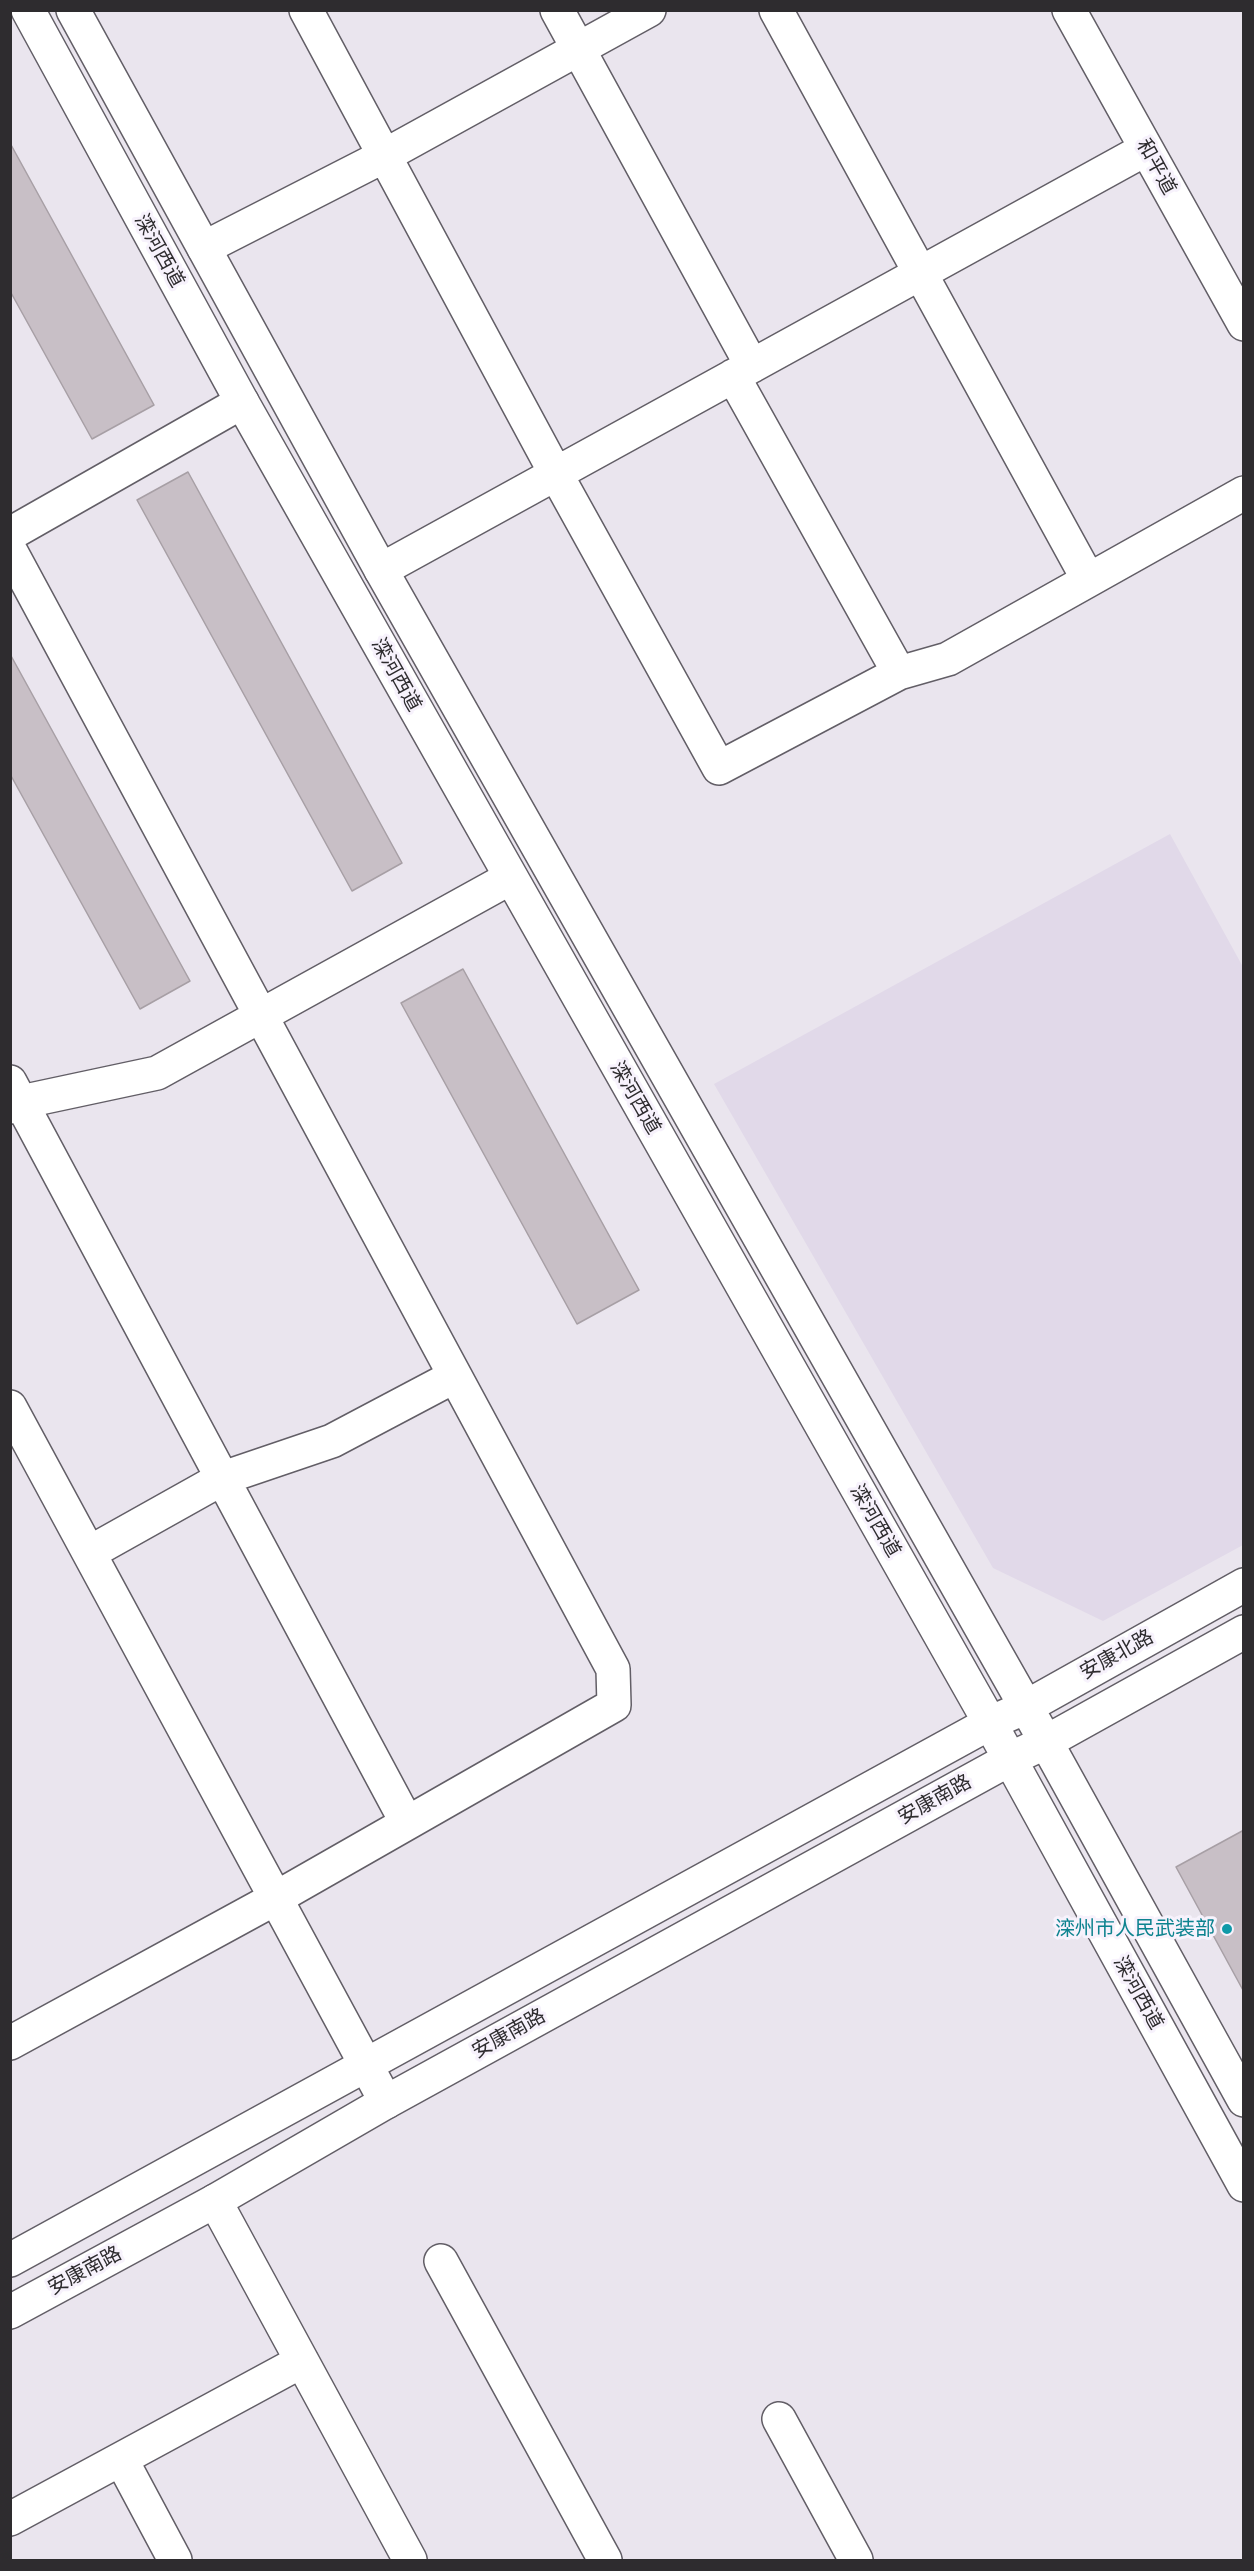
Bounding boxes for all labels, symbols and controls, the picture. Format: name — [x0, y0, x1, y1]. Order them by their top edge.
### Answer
street label: 和平道 — [1131, 135, 1181, 199]
street label: 滦河西道 — [129, 210, 189, 292]
street label: 滦河西道 — [366, 634, 426, 716]
street label: 滦河西道 — [605, 1057, 665, 1139]
street label: 滦河西道 — [845, 1480, 905, 1562]
street label: 安康北路 — [1076, 1625, 1158, 1685]
street label: 安康南路 — [894, 1770, 976, 1830]
place label: 滦州市人民武装部 — [1055, 1917, 1215, 1941]
marker: 滦州市人民武装部 — [1220, 1922, 1234, 1936]
street label: 滦河西道 — [1108, 1952, 1168, 2034]
street label: 安康南路 — [468, 2004, 550, 2064]
street label: 安康南路 — [44, 2242, 126, 2300]

